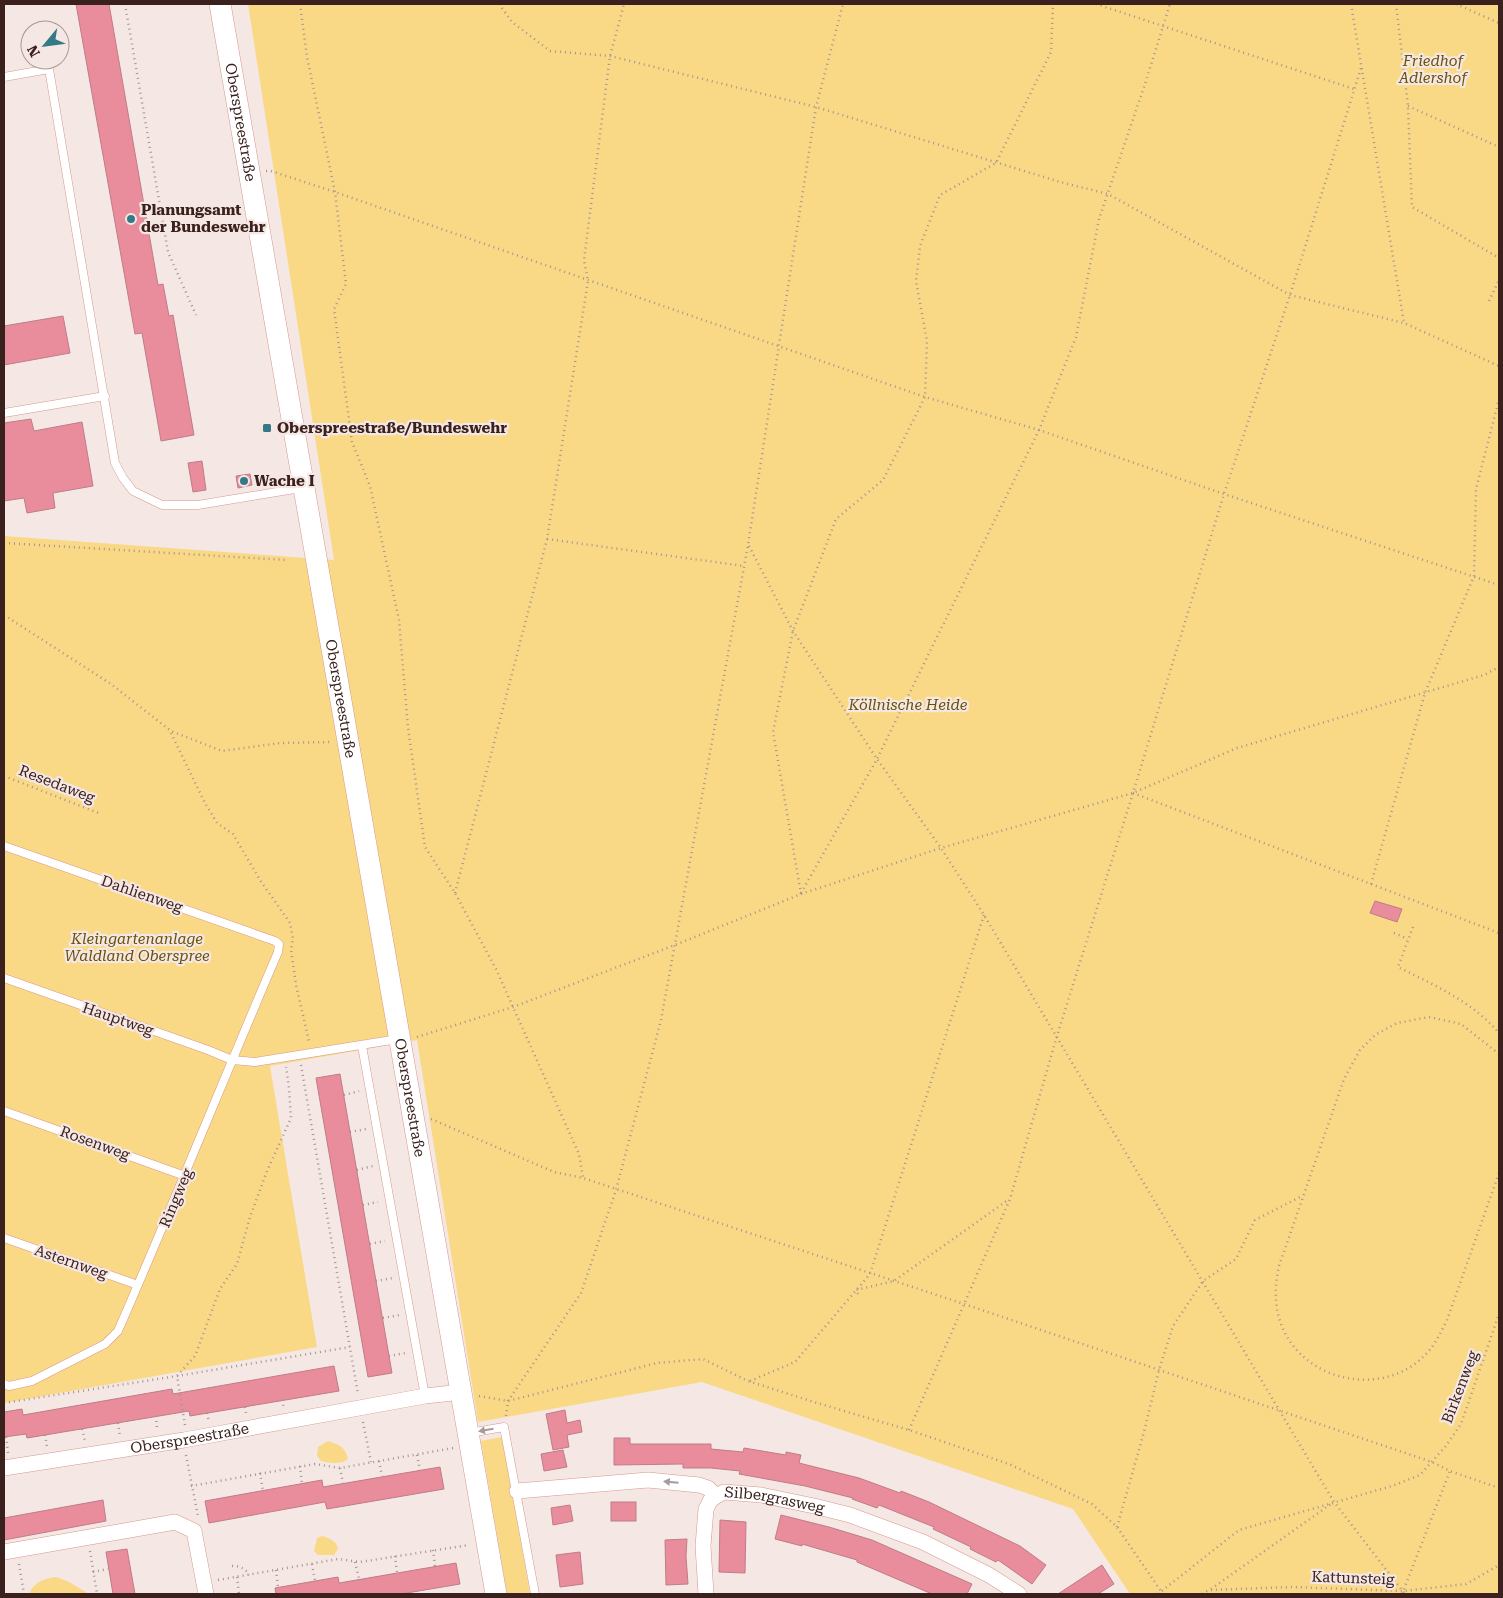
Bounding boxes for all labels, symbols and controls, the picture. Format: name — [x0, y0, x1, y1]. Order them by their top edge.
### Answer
north arrow — [20, 20, 70, 70]
text: N — [24, 43, 43, 60]
park label: Friedhof Adlershof — [1398, 52, 1468, 87]
street label: Oberspreestraße — [221, 62, 260, 183]
place label: Planungsamt der Bundeswehr — [141, 201, 266, 236]
marker: Planungsamt der Bundeswehr — [125, 213, 137, 225]
place label: Oberspreestraße/Bundeswehr — [277, 419, 507, 437]
marker: Oberspreestraße/Bundeswehr — [261, 422, 273, 434]
place label: Wache I — [254, 472, 315, 490]
marker: Wache I — [238, 475, 250, 487]
street label: Oberspreestraße — [321, 638, 360, 759]
park label: Köllnische Heide — [848, 696, 968, 714]
street label: Resedaweg — [16, 761, 98, 807]
street label: Dahlienweg — [99, 872, 186, 917]
park label: Kleingartenanlage Waldland Oberspree — [64, 930, 210, 965]
street label: Hauptweg — [80, 998, 156, 1040]
street label: Oberspreestraße — [391, 1037, 429, 1158]
street label: Rosenweg — [58, 1122, 133, 1164]
street label: Ringweg — [156, 1165, 197, 1230]
street label: Asternweg — [32, 1241, 110, 1283]
street label: Birkenweg — [1438, 1348, 1482, 1426]
street label: Oberspreestraße — [129, 1419, 250, 1457]
one-way arrow — [478, 1427, 494, 1435]
one-way arrow — [662, 1478, 678, 1486]
street label: Silbergrasweg — [724, 1483, 827, 1517]
street label: Kattunsteig — [1311, 1568, 1395, 1588]

